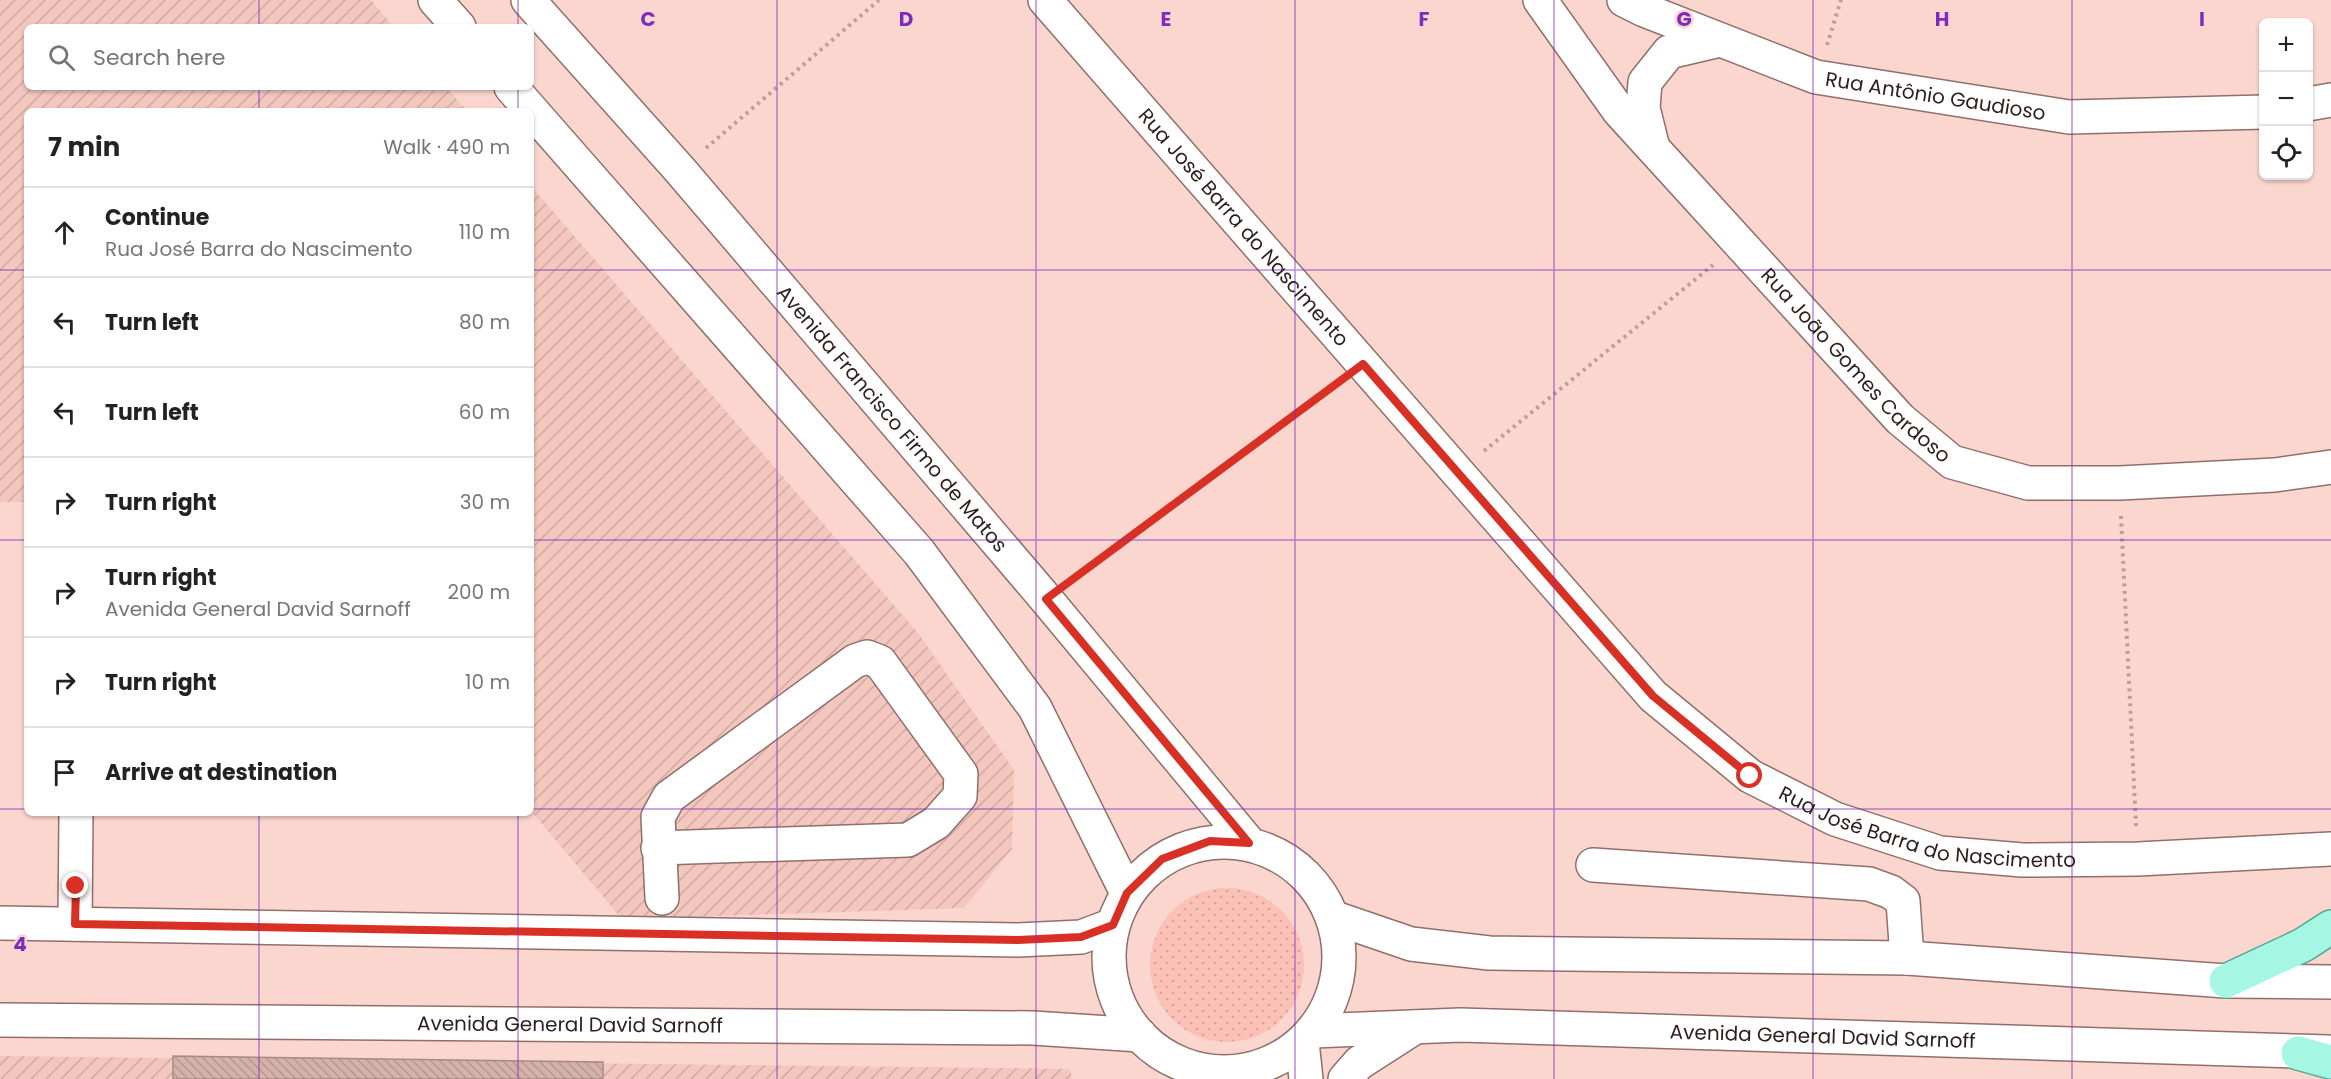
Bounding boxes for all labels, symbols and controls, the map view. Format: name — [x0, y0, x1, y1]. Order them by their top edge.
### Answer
text: C — [640, 5, 656, 33]
text: D — [899, 5, 913, 33]
text: E — [1161, 5, 1171, 33]
text: F — [1419, 5, 1430, 33]
text: G — [1676, 5, 1692, 33]
text: H — [1935, 5, 1949, 33]
text: I — [2199, 5, 2205, 33]
map controls — [2259, 18, 2313, 180]
button: + — [2259, 18, 2313, 72]
search box — [24, 24, 534, 90]
icon: search — [45, 41, 78, 74]
text: Search here — [93, 42, 226, 73]
street label: Rua Antônio Gaudioso — [1823, 65, 2048, 127]
button: − — [2259, 72, 2313, 126]
street label: Rua José Barra do Nascimento — [1132, 102, 1355, 353]
button: locate — [2259, 126, 2313, 180]
text: 7 min — [48, 129, 120, 165]
text: Walk · 490 m — [383, 133, 510, 161]
text: Continue — [105, 202, 209, 233]
icon: ahead — [48, 216, 81, 249]
text: 110 m — [459, 218, 510, 246]
text: Rua José Barra do Nascimento — [105, 235, 413, 263]
street label: Rua João Gomes Cardoso — [1755, 262, 1957, 469]
street label: Avenida Francisco Firmo de Matos — [770, 279, 1014, 558]
icon: left — [48, 306, 81, 339]
text: Turn left — [105, 307, 199, 338]
text: 80 m — [459, 308, 510, 336]
icon: left — [48, 396, 81, 429]
text: Turn left — [105, 397, 199, 428]
text: 60 m — [459, 398, 510, 426]
icon: right — [48, 486, 81, 519]
text: Turn right — [105, 487, 216, 518]
text: 30 m — [460, 488, 510, 516]
text: Turn right — [105, 562, 216, 593]
icon: right — [48, 576, 81, 609]
text: 200 m — [447, 578, 510, 606]
text: Avenida General David Sarnoff — [105, 595, 411, 623]
icon: right — [48, 666, 81, 699]
text: Turn right — [105, 667, 216, 698]
text: 10 m — [465, 668, 510, 696]
icon: arrive — [48, 756, 81, 789]
text: Arrive at destination — [105, 757, 337, 788]
route start — [1736, 762, 1762, 788]
street label: Rua José Barra do Nascimento — [1774, 779, 2076, 875]
route end — [62, 872, 88, 898]
text: 4 — [13, 930, 27, 958]
street label: Avenida General David Sarnoff — [417, 1009, 723, 1040]
street label: Avenida General David Sarnoff — [1669, 1018, 1976, 1055]

